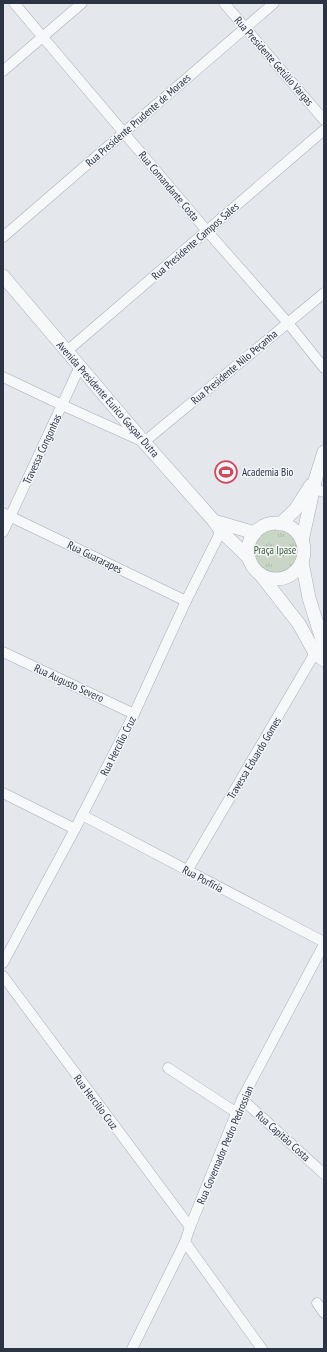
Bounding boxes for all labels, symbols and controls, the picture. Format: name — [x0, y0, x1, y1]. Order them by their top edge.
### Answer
street label: Rua Presidente Getúlio Vargas — [231, 14, 317, 109]
street label: Rua Presidente Prudente de Moraes — [83, 70, 194, 169]
street label: Rua Comandante Costa — [136, 148, 202, 224]
street label: Rua Presidente Campos Sales — [149, 199, 242, 283]
street label: Rua Presidente Nilo Peçanha — [188, 327, 280, 407]
street label: Avenida Presidente Eurico Gaspar Dutra — [54, 338, 162, 460]
street label: Travessa Congonhas — [20, 411, 65, 486]
sports icon: Academia Bio — [213, 459, 239, 485]
place label: Academia Bio — [242, 465, 294, 479]
street label: Rua Guararapes — [65, 538, 125, 576]
park label: Praça Ipase — [254, 543, 297, 557]
street label: Rua Augusto Severo — [32, 661, 106, 705]
street label: Rua Hercílio Cruz — [97, 714, 139, 778]
street label: Travessa Eduardo Gomes — [224, 714, 284, 802]
street label: Rua Porfíria — [180, 862, 226, 896]
street label: Rua Hercílio Cruz — [71, 1072, 121, 1132]
street label: Rua Governador Pedro Pedrossian — [194, 1083, 256, 1206]
street label: Rua Capitão Costa — [253, 1108, 313, 1164]

